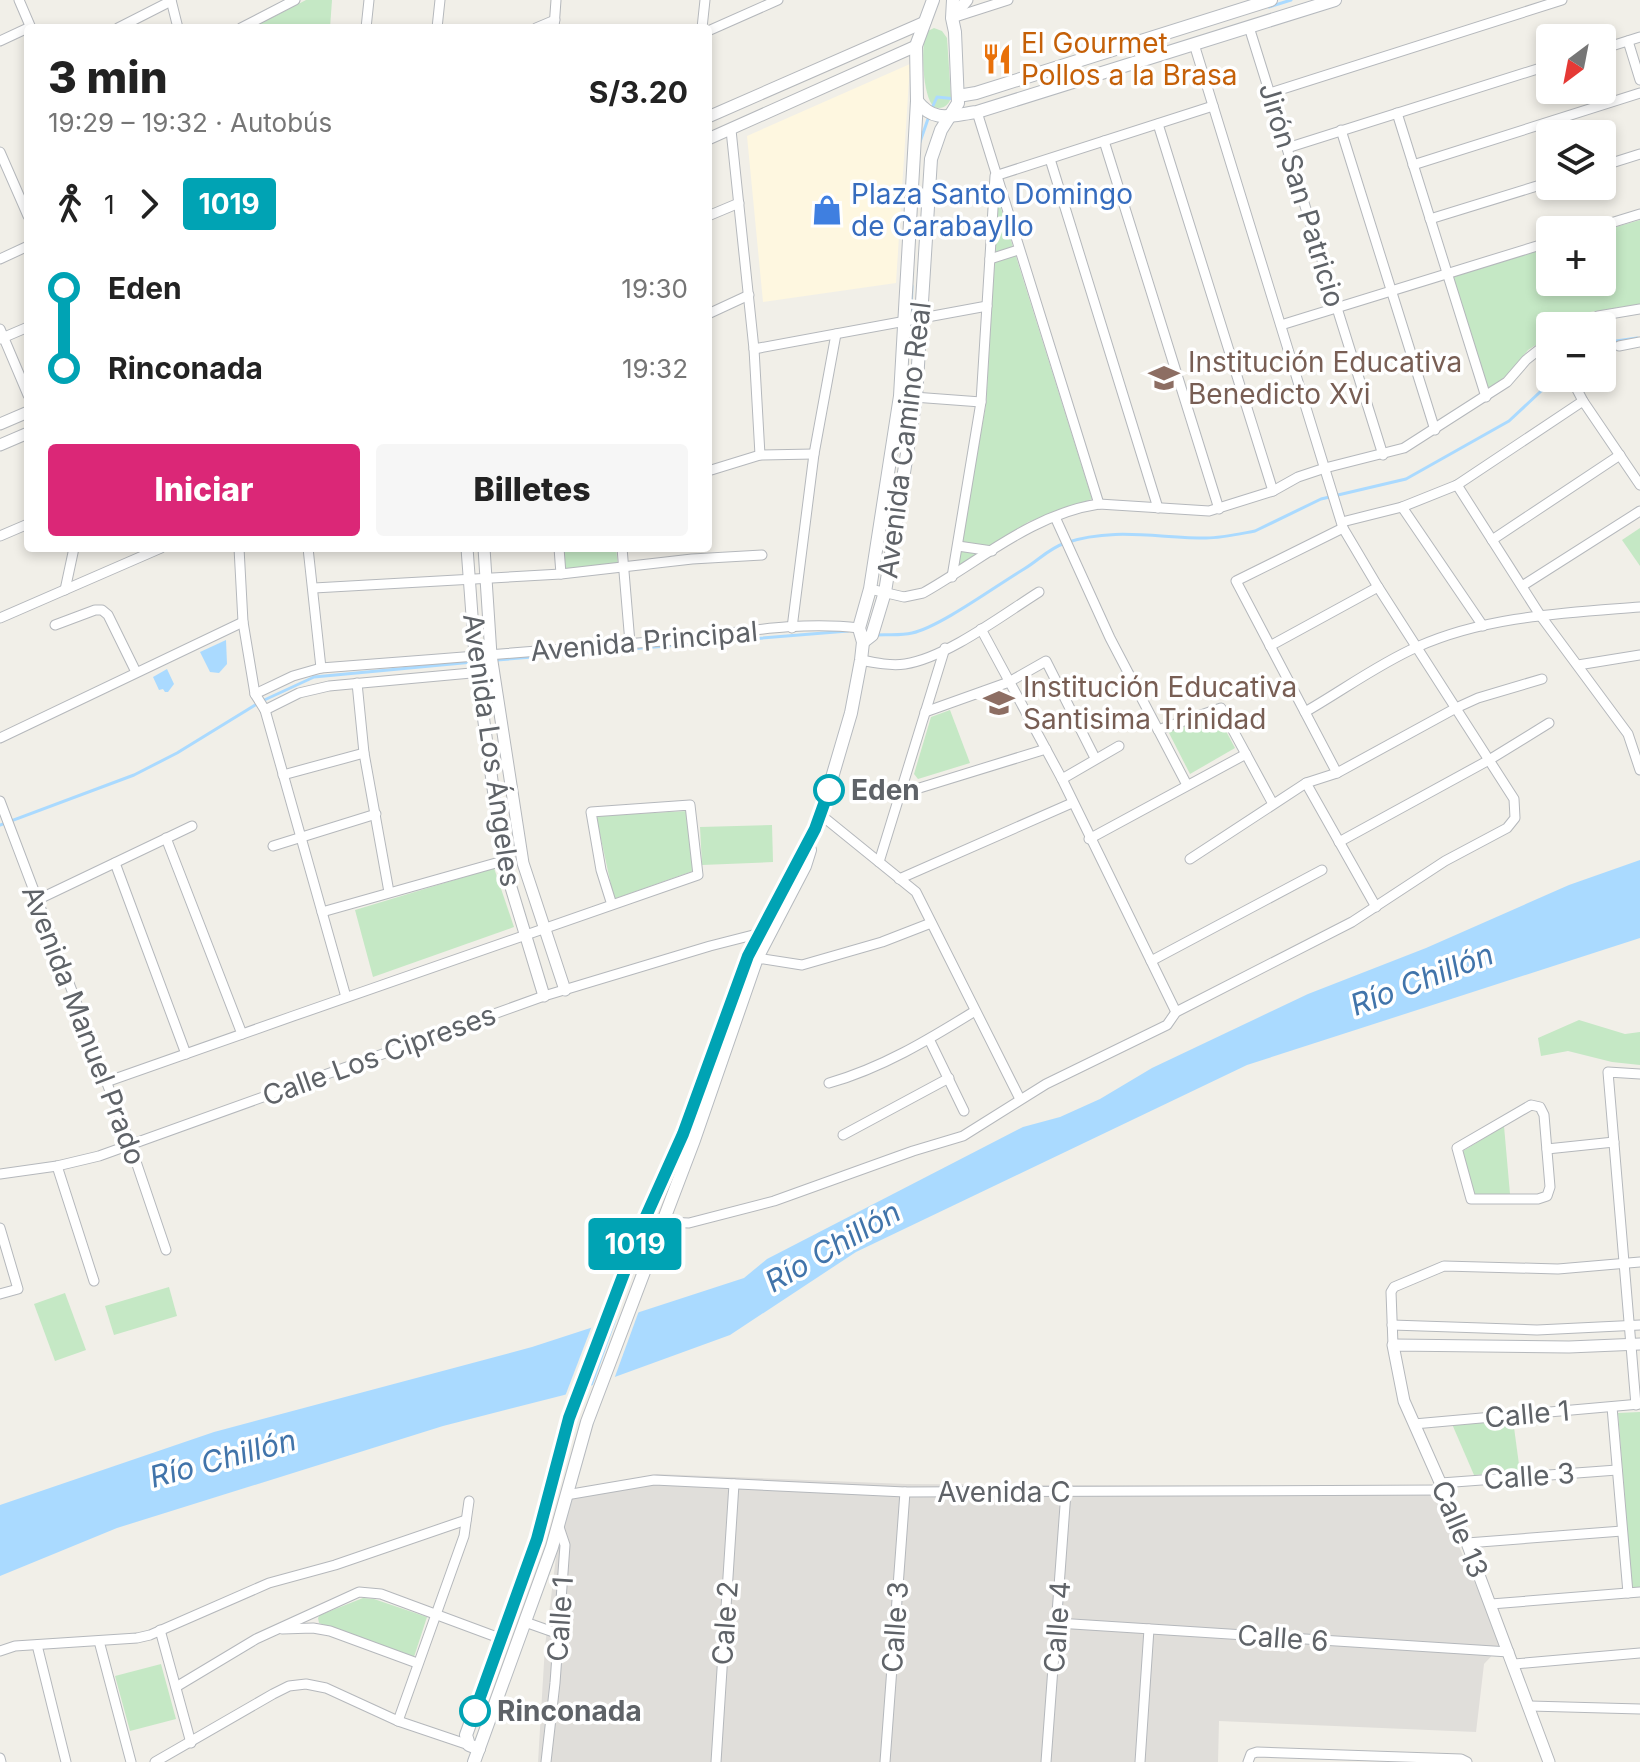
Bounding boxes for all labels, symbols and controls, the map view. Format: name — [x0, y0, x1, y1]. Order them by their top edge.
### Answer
north arrow — [1536, 24, 1616, 104]
map controls — [1536, 24, 1616, 392]
place label: El Gourmet Pollos a la Brasa — [1021, 26, 1238, 92]
restaurant icon: El Gourmet Pollos a la Brasa — [980, 42, 1014, 76]
text: 3 min — [48, 50, 168, 104]
text: S/3.20 — [589, 74, 688, 110]
street label: Jirón San Patricio — [1252, 79, 1352, 311]
text: 19:29 – 19:32 · Autobús — [48, 107, 332, 138]
button: layers — [1536, 120, 1616, 200]
place label: Plaza Santo Domingo de Carabayllo — [851, 177, 1133, 243]
icon: walk — [48, 182, 92, 226]
icon: forward — [127, 182, 171, 226]
text: 1019 — [199, 187, 260, 221]
text: 1 — [104, 189, 115, 220]
shop icon: Plaza Santo Domingo de Carabayllo — [810, 193, 844, 227]
button: + — [1536, 216, 1616, 296]
text: Eden — [108, 270, 182, 306]
text: 19:30 — [621, 273, 688, 304]
street label: Avenida Camino Real — [870, 300, 938, 580]
button: − — [1536, 312, 1616, 392]
place label: Institución Educativa Benedicto Xvi — [1188, 345, 1462, 411]
text: Rinconada — [108, 350, 263, 386]
text: 19:32 — [622, 353, 688, 384]
school or university icon: Institución Educativa Benedicto Xvi — [1147, 361, 1181, 395]
button: Iniciar — [48, 444, 360, 536]
button: Billetes — [376, 444, 688, 536]
street label: Avenida Los Ángeles — [456, 611, 529, 889]
street label: Avenida Principal — [529, 614, 759, 668]
place label: Institución Educativa Santisima Trinidad — [1023, 670, 1297, 736]
school or university icon: Institución Educativa Santisima Trinidad — [982, 686, 1016, 720]
place label: Eden — [851, 773, 920, 807]
marker: Eden — [814, 775, 844, 805]
street label: Avenida Manuel Prado — [15, 881, 153, 1169]
water label: Río Chillón — [1345, 935, 1498, 1023]
street label: Calle Los Cipreses — [258, 997, 500, 1113]
water label: Río Chillón — [758, 1193, 907, 1299]
line badge: 1019 — [579, 1218, 691, 1270]
text: 1019 — [604, 1227, 666, 1261]
street label: Calle 1 — [1483, 1393, 1571, 1435]
water label: Río Chillón — [146, 1421, 300, 1495]
street label: Calle 3 — [1482, 1456, 1576, 1496]
street label: Avenida C — [937, 1475, 1071, 1509]
street label: Calle 13 — [1424, 1475, 1496, 1583]
street label: Calle 1 — [540, 1575, 580, 1663]
street label: Cale 2 — [705, 1580, 745, 1666]
street label: Calle 3 — [875, 1580, 915, 1674]
street label: Calle 4 — [1037, 1580, 1077, 1674]
street label: Calle 6 — [1236, 1618, 1330, 1658]
place label: Rinconada — [497, 1694, 642, 1728]
marker: Rinconada — [460, 1696, 490, 1726]

